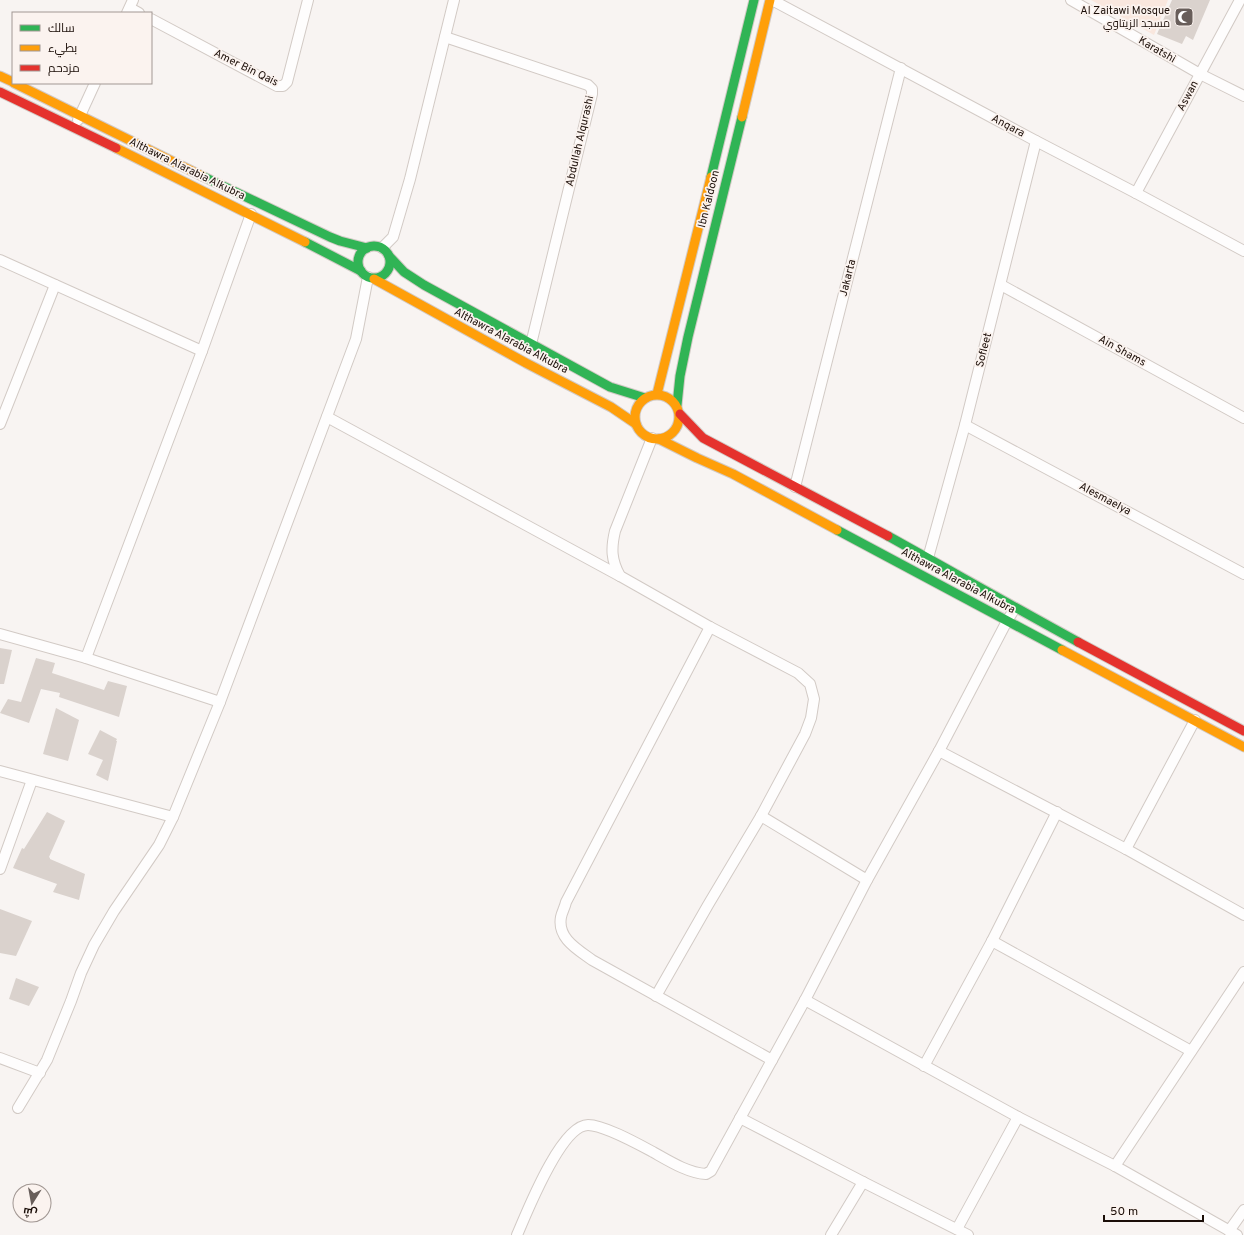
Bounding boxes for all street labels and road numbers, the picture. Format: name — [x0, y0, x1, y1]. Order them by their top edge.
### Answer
street label: Karatshi — [1136, 34, 1178, 66]
street label: Amer Bin Qais — [211, 46, 281, 90]
street label: Aswan — [1174, 78, 1202, 114]
street label: Abdullah Alqurashi — [563, 94, 597, 188]
street label: Anqara — [989, 111, 1027, 141]
street label: Althawra Alarabia Alkubra — [127, 135, 247, 203]
street label: Ibn Kaldoon — [695, 169, 723, 229]
street label: Jakarta — [837, 258, 859, 298]
street label: Althawra Alarabia Alkubra — [452, 305, 571, 377]
street label: Sofleet — [973, 331, 995, 369]
street label: Ain Shams — [1096, 332, 1148, 370]
street label: Alesmaelya — [1077, 479, 1134, 519]
street label: Althawra Alarabia Alkubra — [899, 545, 1018, 617]

